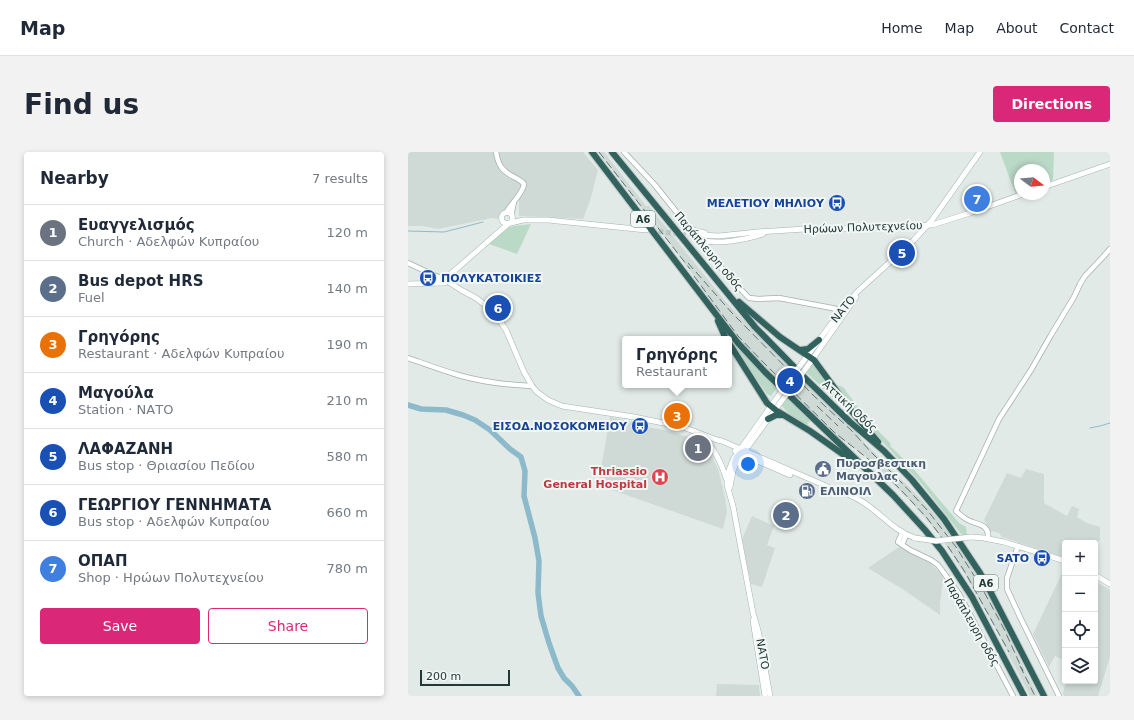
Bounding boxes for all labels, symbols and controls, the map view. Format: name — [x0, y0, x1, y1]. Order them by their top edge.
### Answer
text: Map — [20, 17, 65, 39]
text: Home — [881, 20, 923, 36]
text: Map — [945, 20, 974, 36]
text: About — [996, 20, 1038, 36]
text: Contact — [1060, 20, 1114, 36]
button: Directions — [993, 86, 1110, 122]
text: Find us — [24, 88, 139, 121]
north arrow — [1014, 164, 1050, 200]
text: Nearby — [40, 168, 109, 188]
text: 7 results — [312, 171, 368, 186]
pin: 7 — [964, 184, 990, 214]
bus stop icon: ΜΕΛΕΤΙΟΥ ΜΗΛΙΟΥ — [827, 193, 847, 213]
place label: ΜΕΛΕΤΙΟΥ ΜΗΛΙΟΥ — [707, 197, 825, 210]
street label: Παράπλευρη οδός — [672, 209, 746, 294]
road number: Α6 — [631, 211, 655, 227]
text: Ευαγγελισμός — [78, 216, 195, 234]
street label: Ηρώων Πολυτεχνείου — [803, 219, 923, 236]
text: 1 — [48, 225, 58, 240]
text: 120 m — [326, 225, 368, 240]
text: Church · Αδελφών Κυπραίου — [78, 234, 259, 249]
pin: 5 — [889, 238, 915, 268]
bus stop icon: ΠΟΛΥΚΑΤΟΙΚΙΕΣ — [418, 268, 438, 288]
text: Bus depot HRS — [78, 272, 204, 290]
place label: ΠΟΛΥΚΑΤΟΙΚΙΕΣ — [441, 272, 542, 285]
text: 2 — [48, 281, 58, 296]
text: 140 m — [326, 281, 368, 296]
text: Fuel — [78, 290, 105, 305]
pin: 6 — [485, 293, 511, 323]
street label: ΝΑΤΟ — [829, 293, 858, 326]
text: Γρηγόρης — [78, 328, 160, 346]
popup — [622, 336, 732, 388]
text: 3 — [48, 337, 58, 352]
text: 190 m — [326, 337, 368, 352]
text: Restaurant · Αδελφών Κυπραίου — [78, 346, 285, 361]
text: Γρηγόρης — [636, 346, 718, 364]
text: Restaurant — [636, 364, 707, 379]
pin: 4 — [777, 366, 803, 396]
street label: Αττική Οδός — [820, 378, 880, 435]
text: Μαγούλα — [78, 384, 154, 402]
text: 4 — [48, 393, 58, 408]
text: 210 m — [326, 393, 368, 408]
pin: 3 — [664, 401, 690, 431]
text: Station · ΝΑΤΟ — [78, 402, 173, 417]
bus stop icon: ΕΙΣΟΔ.ΝΟΣΟΚΟΜΕΙΟΥ — [630, 416, 650, 436]
place label: ΕΙΣΟΔ.ΝΟΣΟΚΟΜΕΙΟΥ — [493, 420, 628, 433]
pin: 1 — [685, 433, 711, 463]
text: ΛΑΦΑΖΑΝΗ — [78, 440, 173, 458]
text: 5 — [48, 449, 58, 464]
text: 580 m — [326, 449, 368, 464]
your location — [738, 454, 758, 474]
place label: Πυροσβεστικη Μαγουλας — [836, 457, 926, 483]
text: Bus stop · Θριασίου Πεδίου — [78, 458, 255, 473]
public building icon: Πυροσβεστικη Μαγουλας — [813, 459, 833, 479]
place label: Thriassio General Hospital — [543, 465, 647, 491]
hospital icon: Thriassio General Hospital — [650, 467, 670, 487]
fuel station icon: ΕΛΙΝΟΙΛ — [797, 481, 817, 501]
place label: ΕΛΙΝΟΙΛ — [820, 485, 872, 498]
text: ΓΕΩΡΓΙΟΥ ΓΕΝΝΗΜΑΤΑ — [78, 496, 271, 514]
pin: 2 — [773, 500, 799, 530]
text: 6 — [48, 505, 58, 520]
text: 660 m — [326, 505, 368, 520]
text: Bus stop · Αδελφών Κυπραίου — [78, 514, 270, 529]
map controls — [1062, 540, 1098, 684]
button: + — [1062, 540, 1098, 576]
bus stop icon: SATO — [1032, 548, 1052, 568]
text: ΟΠΑΠ — [78, 552, 127, 570]
place label: SATO — [997, 552, 1029, 565]
text: 7 — [48, 561, 58, 576]
text: 780 m — [326, 561, 368, 576]
text: Shop · Ηρώων Πολυτεχνείου — [78, 570, 264, 585]
road number: Α6 — [974, 575, 998, 591]
street label: Παράπλευρη οδός — [941, 576, 1002, 668]
button: − — [1062, 576, 1098, 612]
button: Save — [40, 608, 200, 644]
button: Share — [208, 608, 368, 644]
button: locate — [1062, 612, 1098, 648]
street label: ΝΑΤΟ — [753, 638, 772, 671]
button: layers — [1062, 648, 1098, 684]
scale bar — [420, 668, 510, 687]
text: 200 m — [426, 670, 461, 683]

